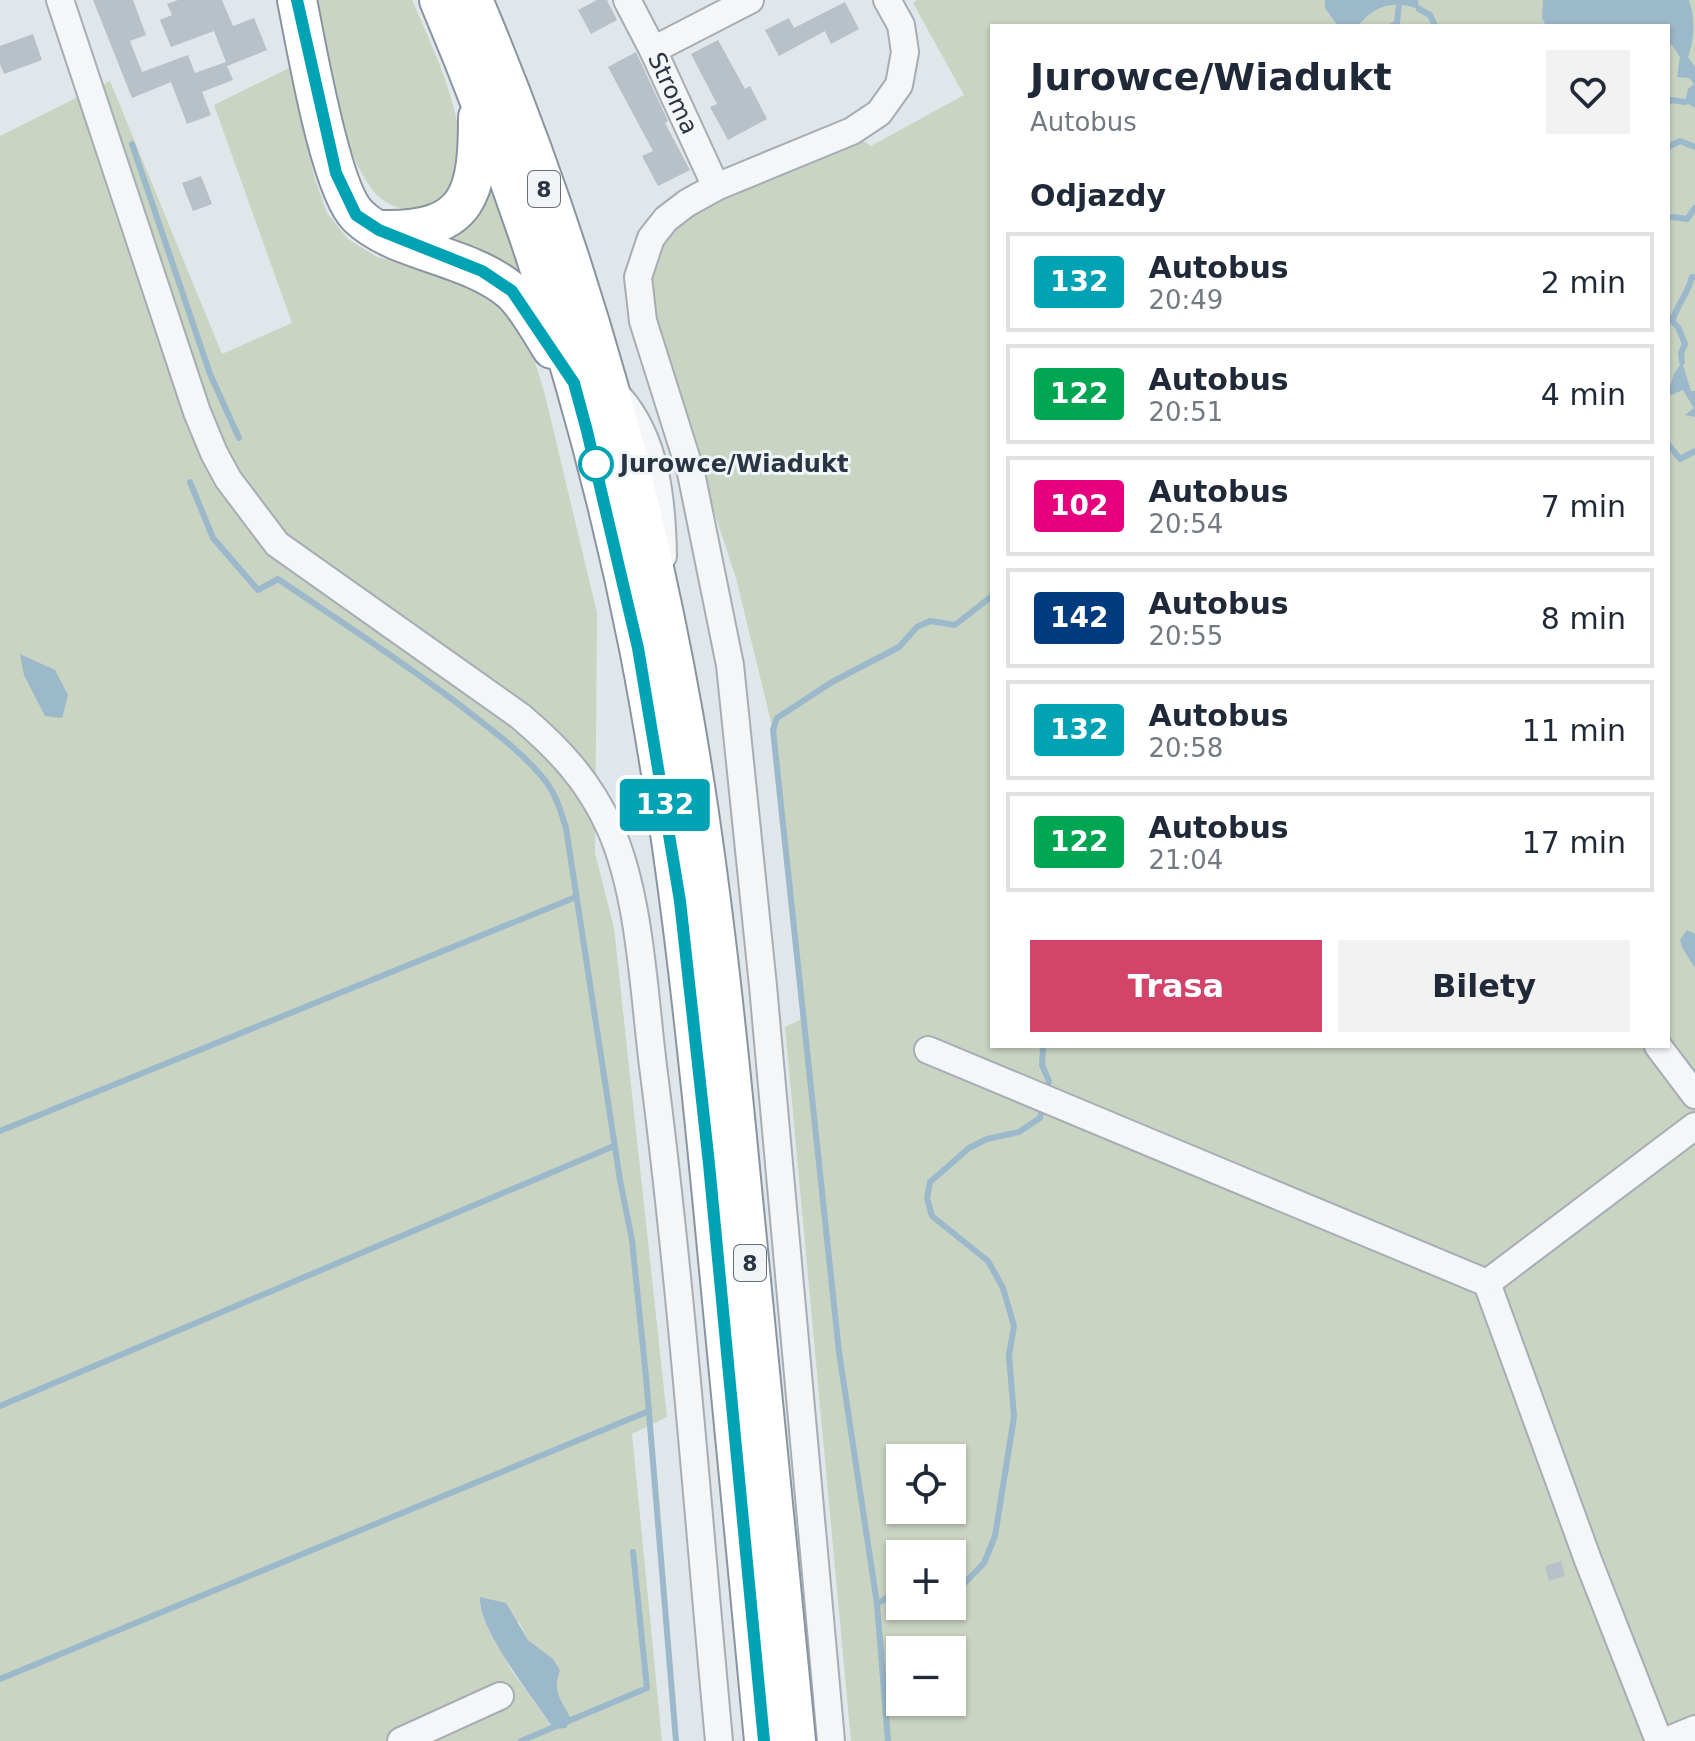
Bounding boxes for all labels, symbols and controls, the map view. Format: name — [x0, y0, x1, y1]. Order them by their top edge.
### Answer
street label: Stroma — [642, 48, 704, 139]
button: heart — [1546, 50, 1630, 134]
text: Jurowce/Wiadukt — [1030, 55, 1392, 99]
text: Autobus — [1030, 107, 1137, 137]
road number: 8 — [528, 171, 560, 207]
text: Odjazdy — [1030, 178, 1166, 213]
text: Autobus — [1148, 250, 1289, 285]
text: 132 — [1050, 265, 1108, 298]
text: 2 min — [1541, 265, 1626, 300]
text: 20:49 — [1148, 285, 1223, 315]
text: Autobus — [1148, 362, 1289, 397]
text: 122 — [1050, 377, 1108, 410]
text: 4 min — [1541, 377, 1626, 412]
text: 20:51 — [1148, 397, 1223, 427]
marker: Jurowce/Wiadukt — [579, 447, 613, 481]
place label: Jurowce/Wiadukt — [618, 450, 848, 478]
text: Autobus — [1148, 474, 1289, 509]
text: 102 — [1050, 489, 1108, 522]
text: 7 min — [1541, 489, 1626, 524]
text: 20:54 — [1148, 509, 1223, 539]
text: Autobus — [1148, 586, 1289, 621]
text: 142 — [1050, 601, 1108, 634]
text: 8 min — [1541, 601, 1626, 636]
text: 20:55 — [1148, 621, 1223, 651]
text: Autobus — [1148, 698, 1289, 733]
text: 132 — [1050, 713, 1108, 746]
text: 11 min — [1522, 713, 1626, 748]
text: 20:58 — [1148, 733, 1223, 763]
line badge: 132 — [619, 779, 711, 831]
text: 132 — [636, 788, 694, 821]
text: Autobus — [1148, 810, 1289, 845]
text: 122 — [1050, 825, 1108, 858]
text: 17 min — [1522, 825, 1626, 860]
text: 21:04 — [1148, 845, 1223, 875]
button: Trasa — [1030, 940, 1322, 1032]
button: Bilety — [1338, 940, 1630, 1032]
road number: 8 — [734, 1245, 766, 1281]
map controls — [886, 1444, 966, 1716]
button: locate — [886, 1444, 966, 1524]
button: + — [886, 1540, 966, 1620]
button: − — [886, 1636, 966, 1716]

